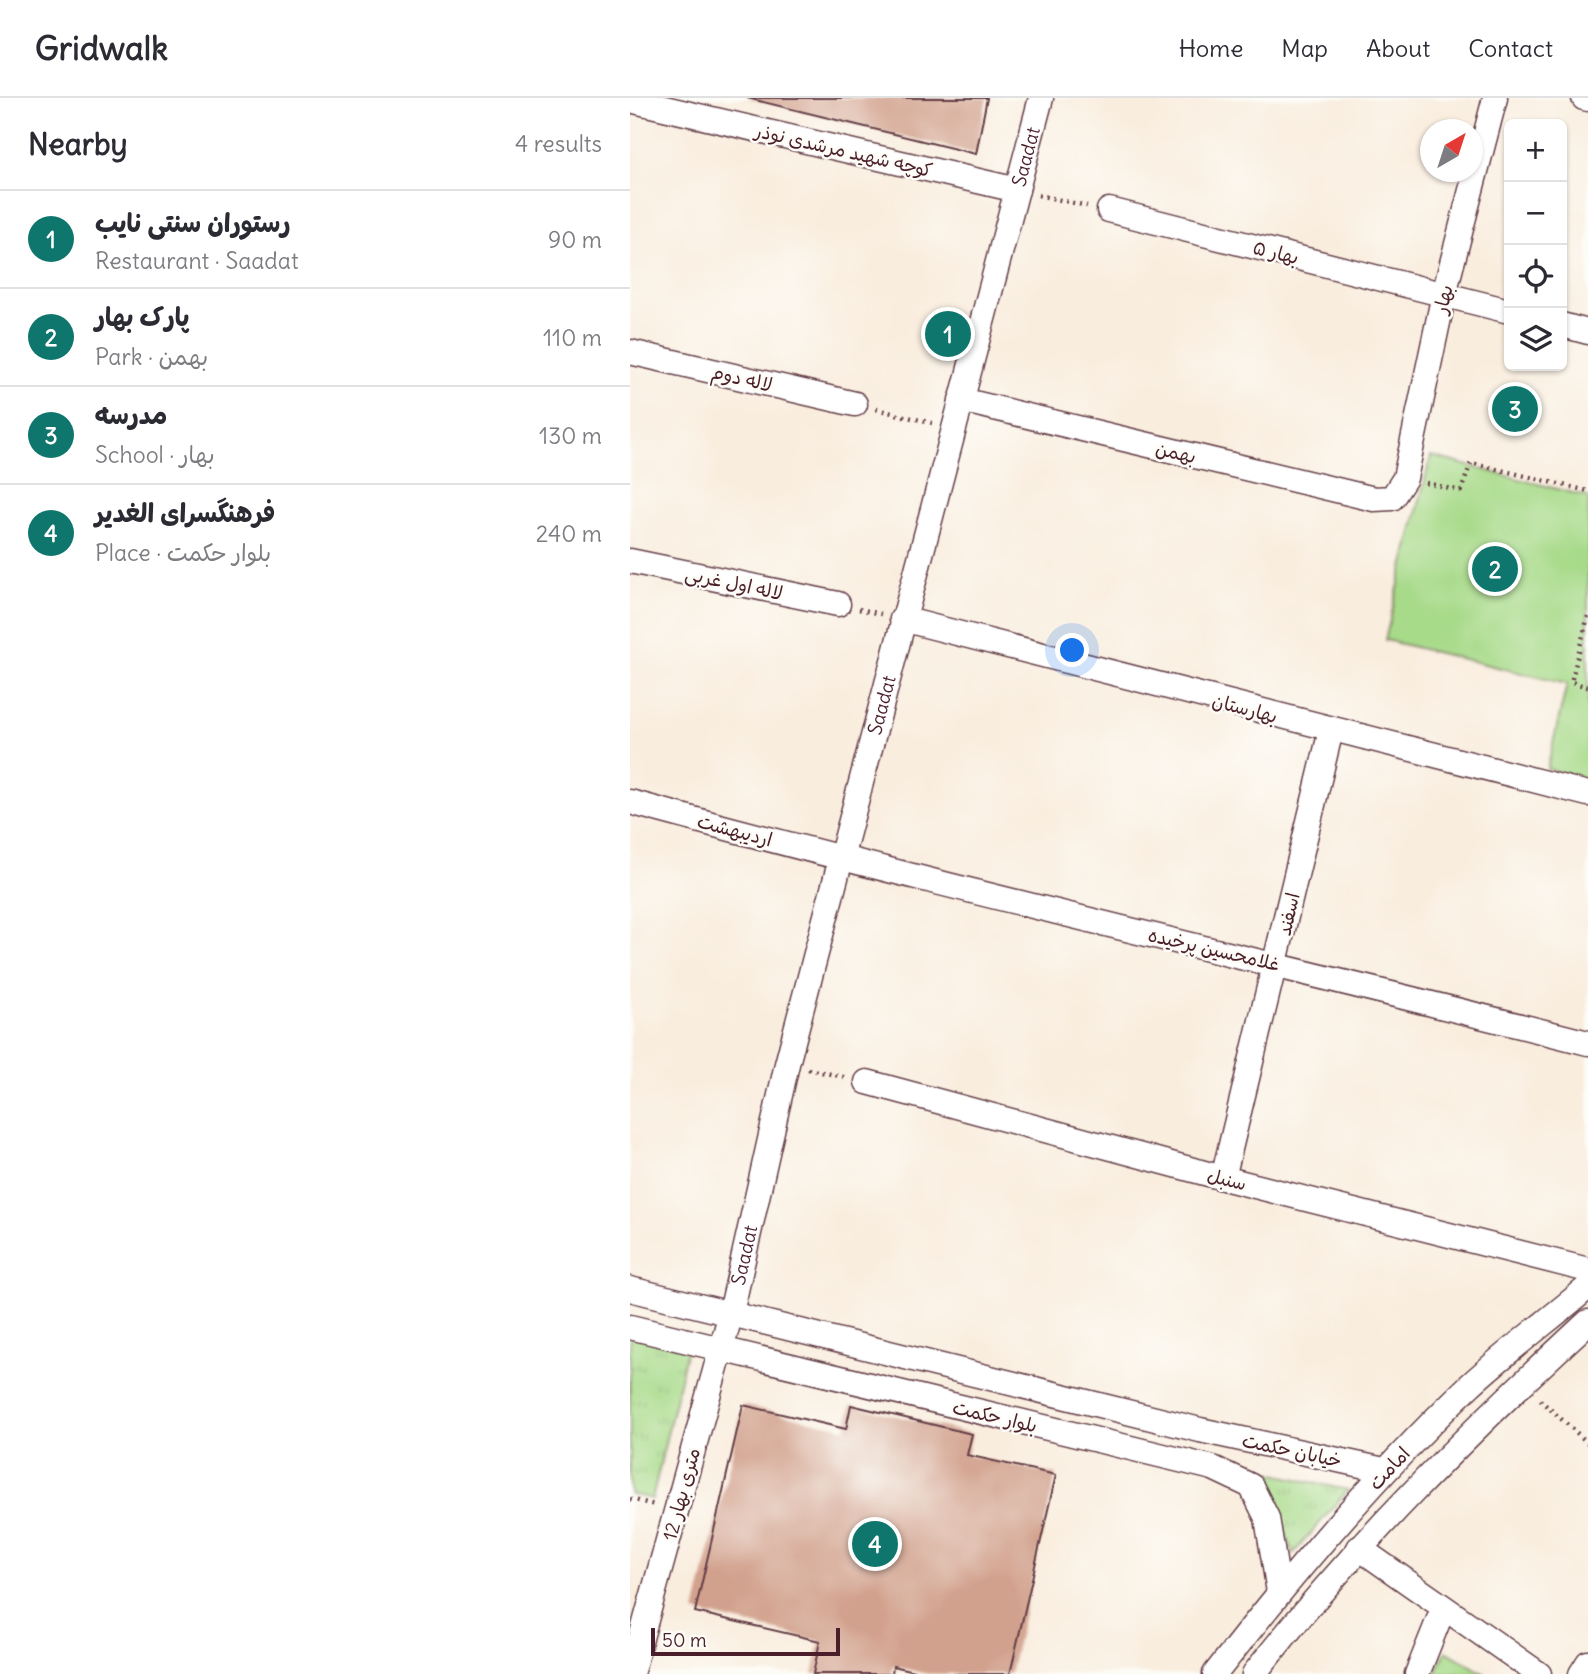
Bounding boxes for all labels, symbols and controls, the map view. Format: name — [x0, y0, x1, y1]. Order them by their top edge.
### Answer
text: Gridwalk — [35, 27, 168, 69]
text: Home — [1179, 33, 1243, 63]
text: Map — [1281, 33, 1328, 63]
text: About — [1366, 33, 1430, 63]
text: Contact — [1468, 33, 1553, 63]
street label: کوچه شهید مرشدی نوذر — [751, 117, 935, 183]
north arrow — [1420, 119, 1483, 182]
map controls — [1504, 119, 1567, 371]
button: + — [1504, 119, 1567, 182]
street label: Saadat — [1006, 124, 1045, 189]
text: Nearby — [28, 125, 128, 163]
text: 4 results — [515, 129, 602, 158]
button: − — [1504, 182, 1567, 245]
text: رستوران سنتی نایب — [95, 206, 290, 239]
text: 1 — [46, 225, 56, 254]
text: 90 m — [548, 225, 602, 254]
street label: بهار ۵ — [1251, 235, 1301, 269]
button: locate — [1504, 245, 1567, 308]
text: Restaurant · Saadat — [95, 246, 299, 275]
street label: بهار — [1428, 282, 1458, 318]
text: پارک بهار — [95, 300, 189, 333]
pin: 1 — [925, 308, 971, 360]
button: layers — [1504, 308, 1567, 371]
text: 2 — [45, 323, 57, 352]
text: 110 m — [543, 323, 602, 352]
text: Park · بهمن — [95, 342, 208, 371]
street label: لاله دوم — [708, 359, 775, 400]
pin: 3 — [1492, 383, 1538, 435]
text: مدرسه — [95, 398, 167, 431]
text: 3 — [44, 421, 58, 450]
text: 130 m — [539, 421, 602, 450]
street label: بهمن — [1153, 436, 1199, 468]
text: School · بهار — [95, 440, 215, 469]
text: فرهنگسرای الغدیر — [95, 496, 275, 529]
text: 4 — [44, 519, 58, 548]
text: 240 m — [536, 519, 602, 548]
text: Place · بلوار حکمت — [95, 538, 271, 567]
pin: 2 — [1472, 543, 1518, 595]
street label: لاله اول غربی — [683, 561, 785, 606]
your location — [1055, 633, 1089, 667]
street label: Saadat — [862, 673, 901, 737]
street label: بهارستان — [1210, 688, 1280, 728]
street label: اردیبهشت — [695, 808, 775, 852]
street label: اسفند — [1271, 890, 1305, 938]
street label: غلامحسین پرخیده — [1146, 922, 1282, 977]
street label: سنبل — [1205, 1163, 1249, 1195]
street label: Saadat — [726, 1223, 762, 1287]
street label: بلوار حکمت — [950, 1395, 1040, 1437]
street label: خیابان حکمت — [1240, 1428, 1344, 1472]
street label: امامت — [1363, 1441, 1415, 1495]
street label: 12 متری بهار — [657, 1445, 705, 1543]
pin: 4 — [852, 1518, 898, 1570]
scale bar — [651, 1625, 840, 1657]
text: 50 m — [662, 1628, 707, 1652]

